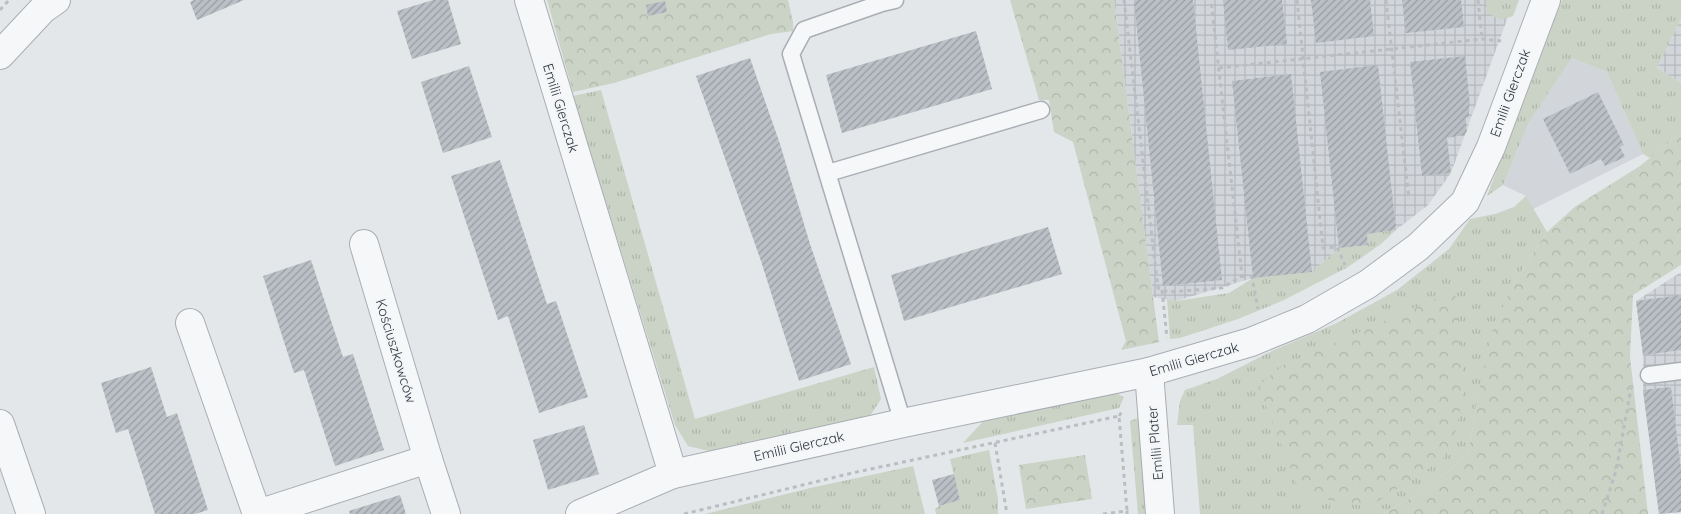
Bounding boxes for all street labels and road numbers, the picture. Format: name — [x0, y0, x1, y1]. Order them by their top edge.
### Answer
street label: Emilii Gierczak — [1486, 47, 1534, 139]
street label: Emilii Gierczak — [539, 61, 583, 155]
street label: Kościuszkowców — [372, 297, 421, 406]
street label: Emilii Gierczak — [1147, 338, 1241, 380]
street label: Emilii Plater — [1143, 404, 1167, 481]
street label: Emilii Gierczak — [752, 427, 846, 465]

